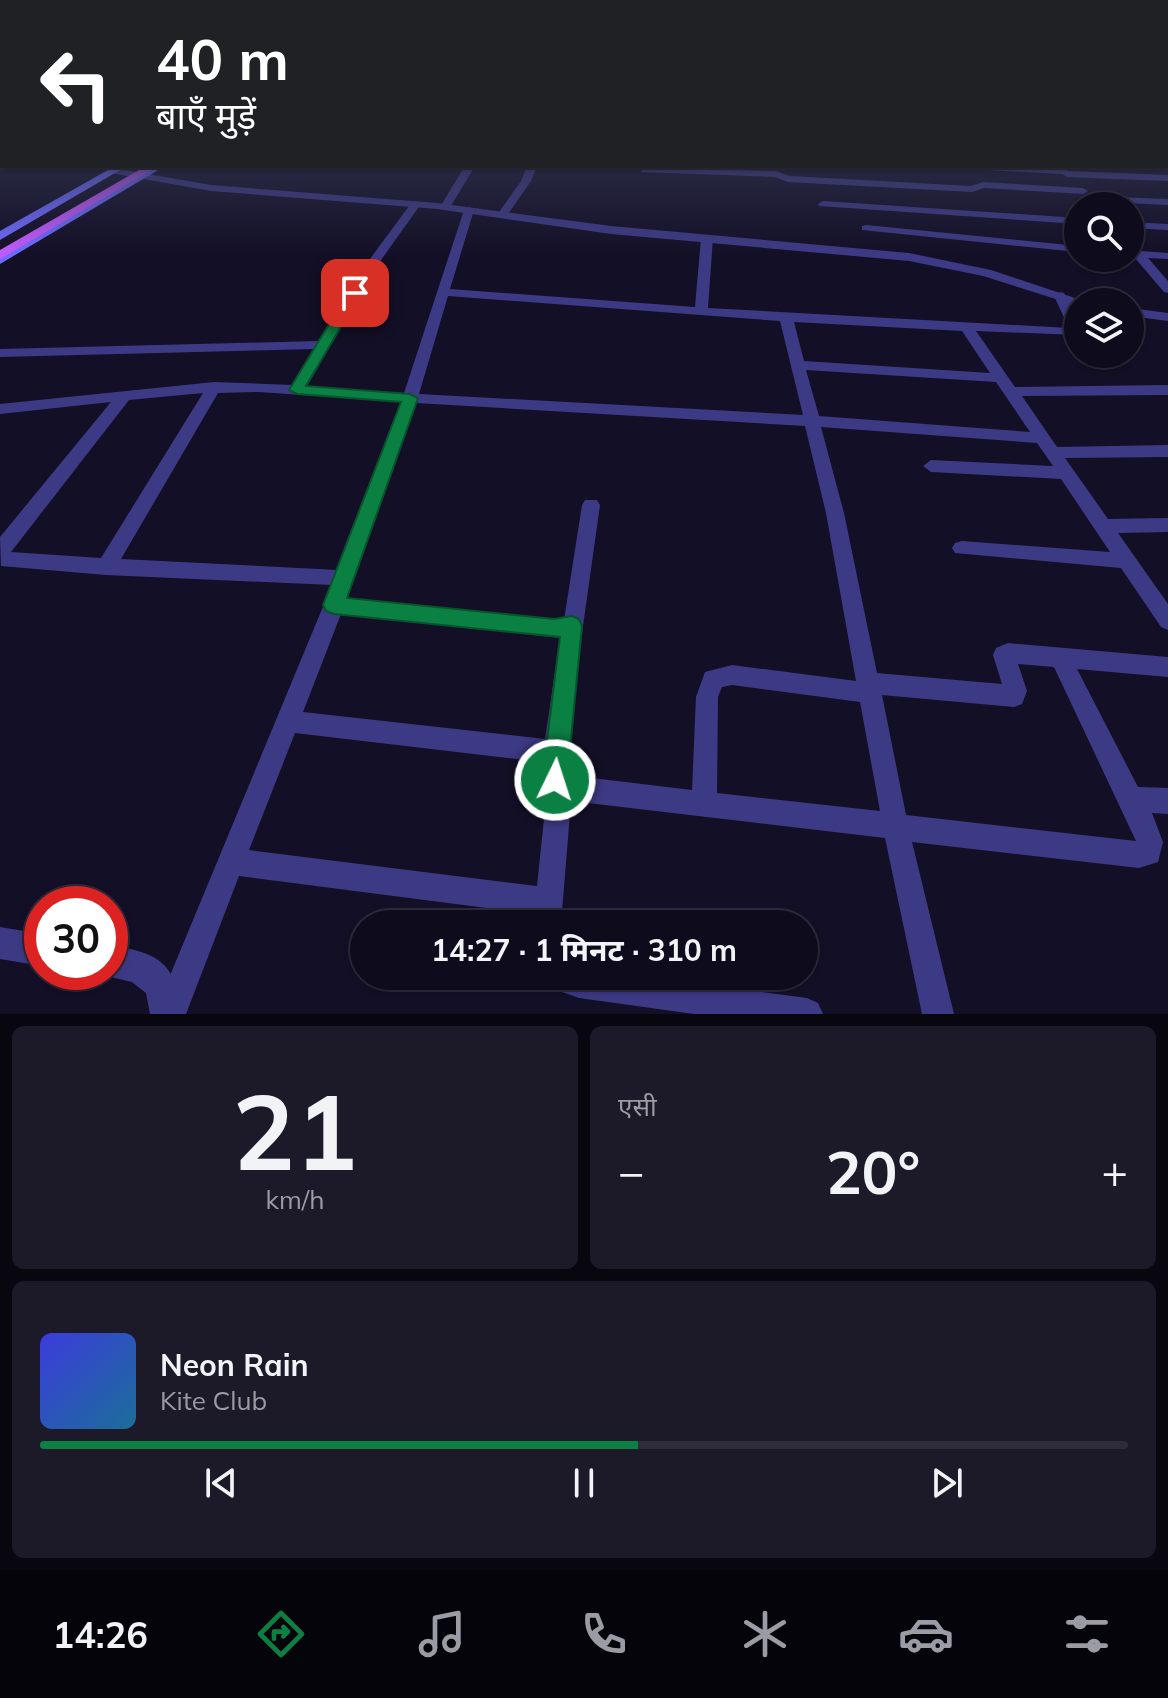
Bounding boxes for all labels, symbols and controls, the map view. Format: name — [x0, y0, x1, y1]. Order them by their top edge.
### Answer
text: 40 m — [156, 24, 289, 94]
icon: left — [24, 32, 128, 136]
text: बाएँ मुड़ें — [156, 93, 256, 138]
map controls — [1064, 192, 1144, 368]
button: search — [1064, 192, 1144, 272]
pin — [321, 259, 389, 327]
icon: arrive — [333, 271, 377, 315]
button: layers — [1064, 288, 1144, 368]
position arrow — [513, 738, 597, 822]
speed limit sign: 30 — [24, 886, 128, 990]
text: 14:27 · 1 मिनट · 310 m — [431, 931, 737, 969]
text: 21 — [233, 1065, 357, 1196]
text: एसी — [618, 1090, 657, 1123]
text: 20° — [826, 1134, 920, 1209]
text: − — [618, 1144, 644, 1199]
text: + — [1102, 1144, 1128, 1199]
text: km/h — [266, 1183, 324, 1216]
text: Neon Rain — [160, 1346, 309, 1384]
text: Kite Club — [160, 1384, 267, 1417]
icon: previous — [199, 1461, 243, 1505]
icon: pause — [562, 1461, 606, 1505]
icon: next — [925, 1461, 969, 1505]
icon: directions — [253, 1606, 309, 1662]
icon: music — [414, 1606, 470, 1662]
icon: phone — [576, 1606, 632, 1662]
icon: climate — [737, 1606, 793, 1662]
icon: car — [898, 1606, 954, 1662]
icon: filters — [1059, 1606, 1115, 1662]
text: 14:26 — [53, 1612, 148, 1657]

